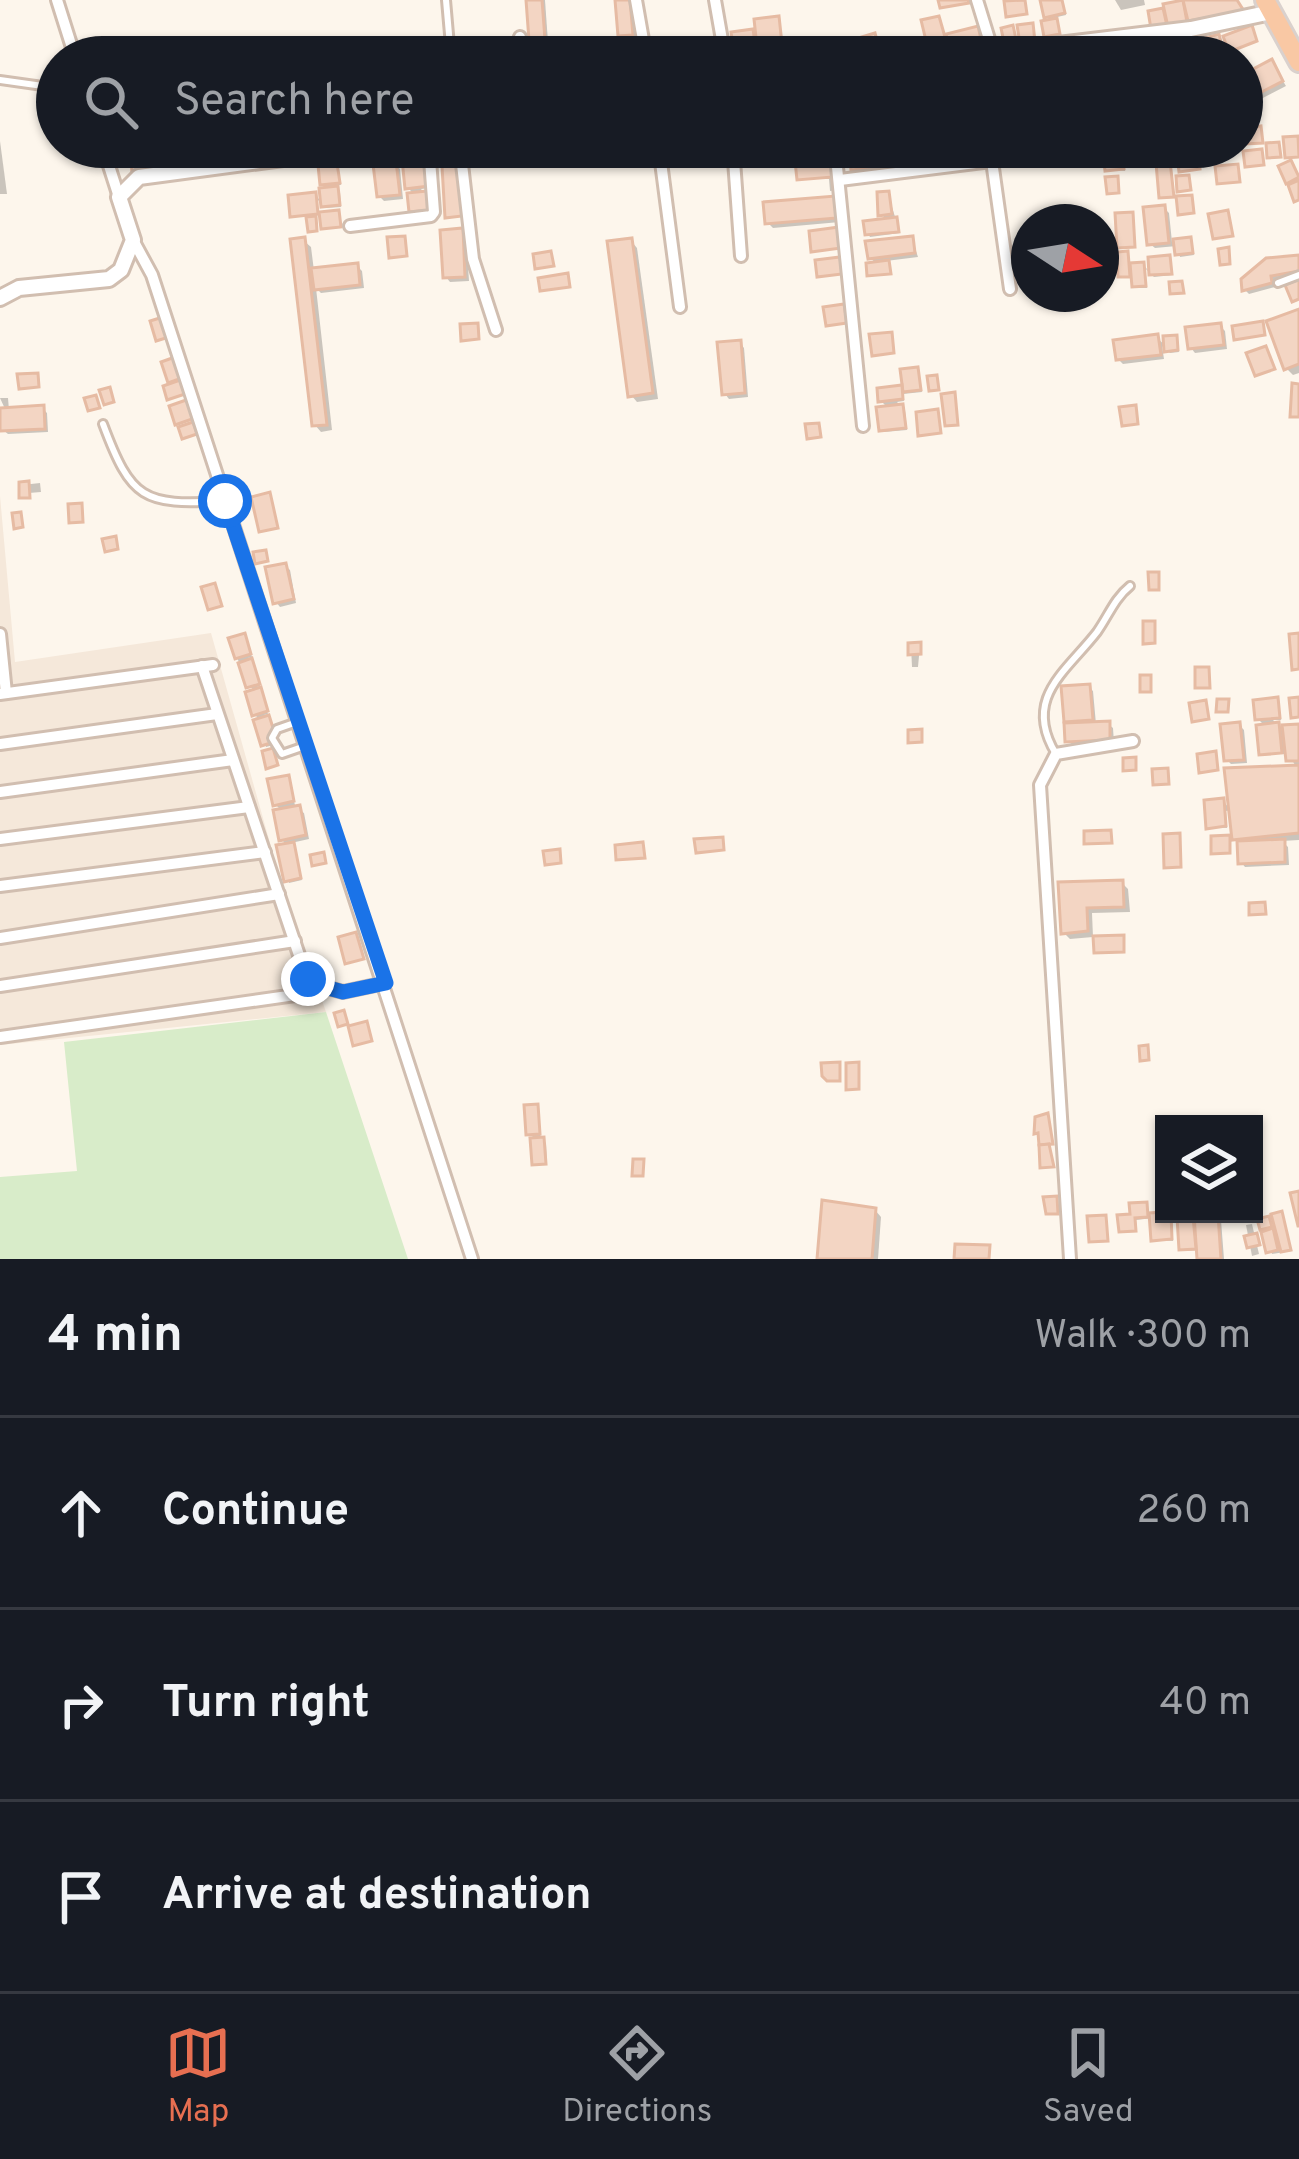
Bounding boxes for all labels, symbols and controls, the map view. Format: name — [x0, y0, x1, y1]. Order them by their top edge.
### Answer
search box — [36, 36, 1263, 168]
icon: search — [78, 69, 144, 135]
text: Search here — [174, 74, 414, 131]
north arrow — [1011, 204, 1119, 312]
route start — [198, 474, 252, 528]
route end — [281, 952, 335, 1006]
map controls — [1155, 1115, 1263, 1223]
button: layers — [1155, 1115, 1263, 1223]
text: 4 min — [48, 1305, 183, 1370]
text: Walk · 300 m — [1034, 1313, 1251, 1362]
icon: ahead — [48, 1480, 114, 1546]
text: Continue — [162, 1484, 349, 1541]
text: 260 m — [1137, 1488, 1251, 1537]
icon: right — [48, 1672, 114, 1738]
text: Turn right — [162, 1676, 370, 1733]
text: 40 m — [1160, 1680, 1251, 1729]
icon: arrive — [48, 1864, 114, 1930]
text: Arrive at destination — [162, 1868, 592, 1925]
tab: Map — [165, 2020, 231, 2134]
tab: Directions — [562, 2020, 712, 2134]
tab: Saved — [1043, 2020, 1134, 2134]

